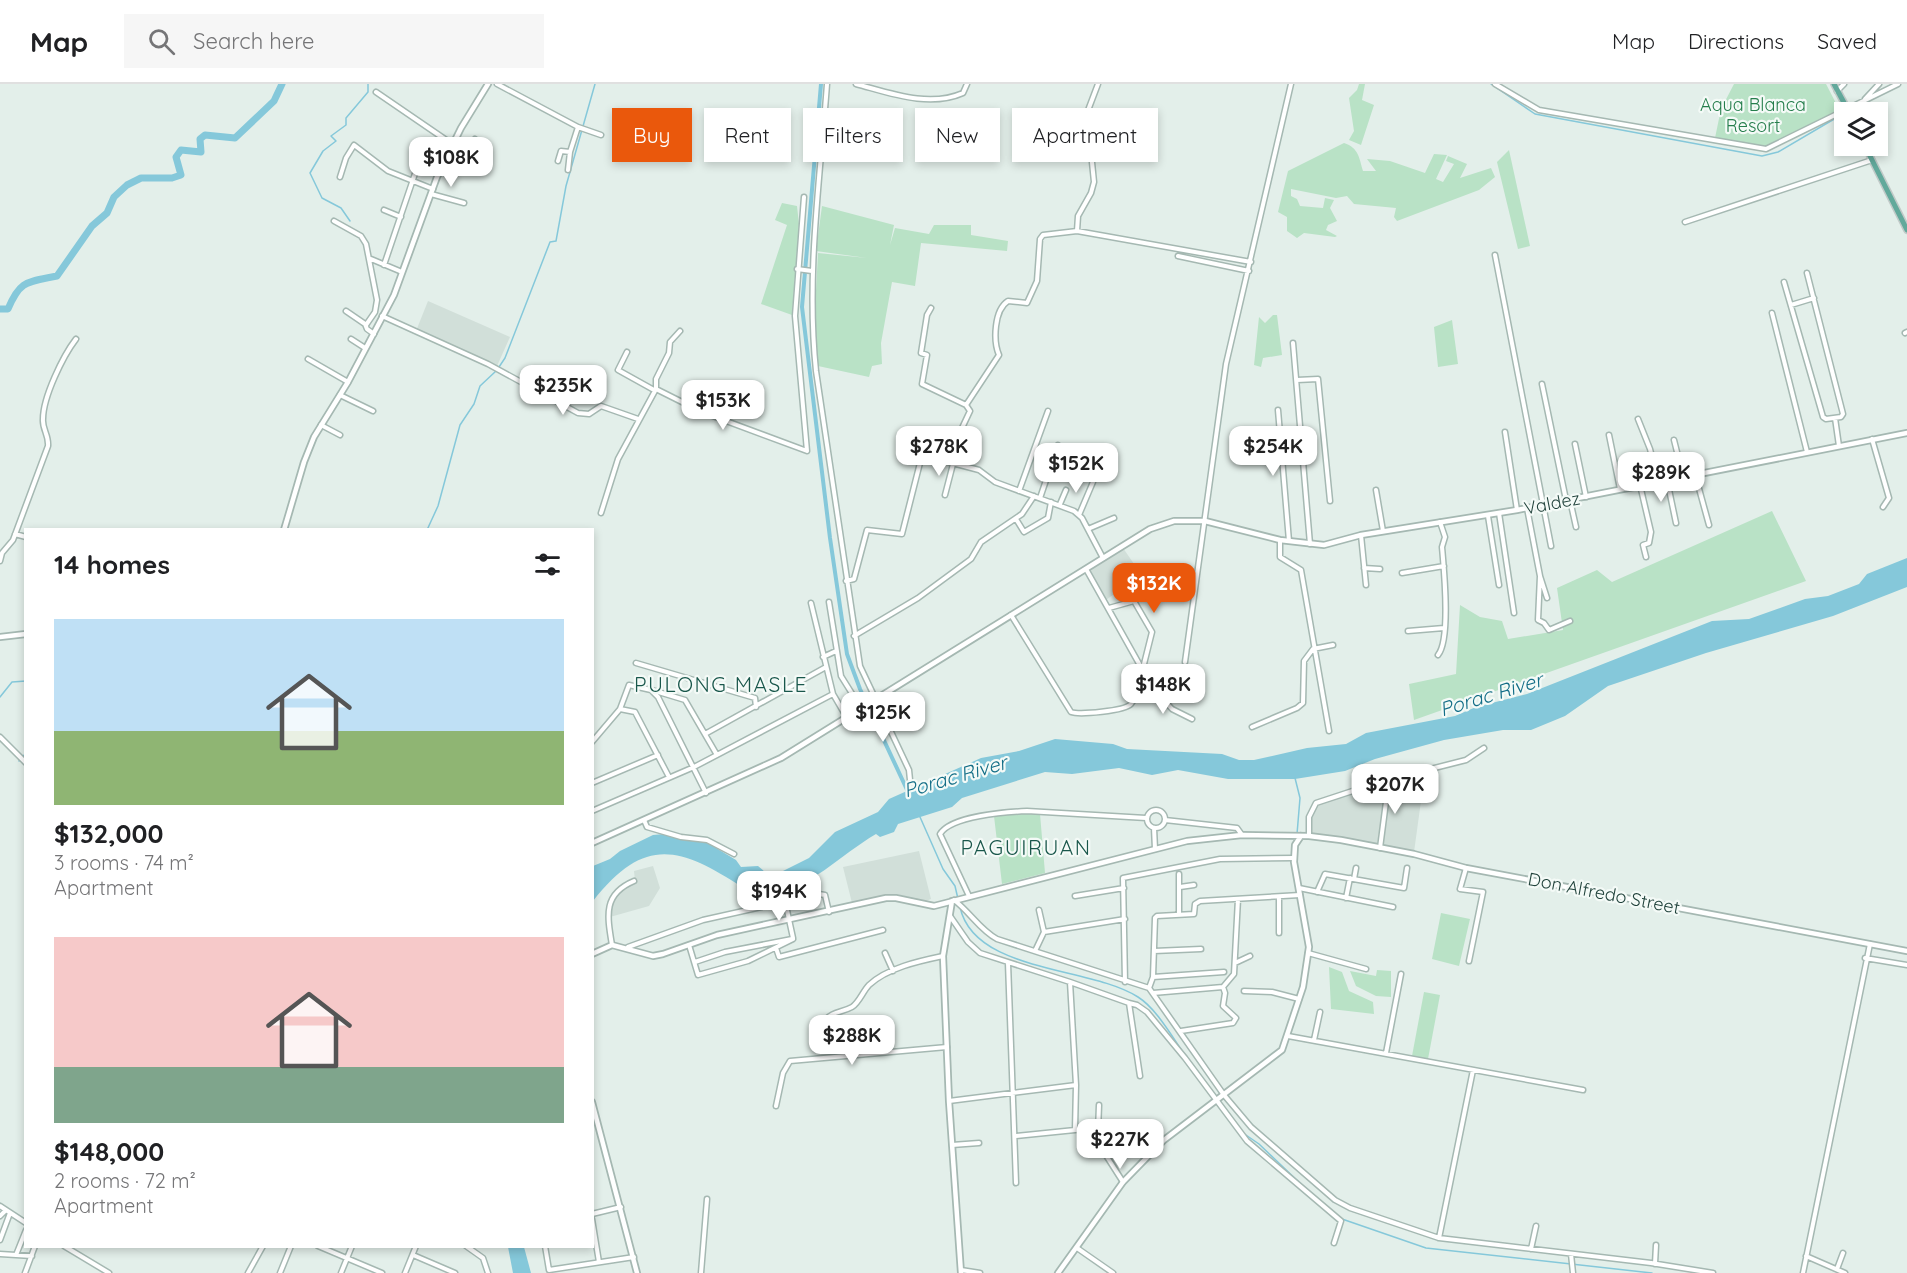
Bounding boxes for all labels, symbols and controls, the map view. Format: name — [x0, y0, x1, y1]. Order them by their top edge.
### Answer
search box — [124, 14, 544, 68]
text: Map — [30, 24, 88, 59]
icon: search — [145, 25, 178, 58]
text: Search here — [193, 27, 315, 55]
text: Map — [1612, 28, 1655, 54]
text: Directions — [1688, 28, 1784, 54]
text: Saved — [1817, 28, 1877, 54]
park label: Aqua Blanca Resort — [1700, 93, 1806, 137]
map controls — [1834, 102, 1888, 156]
button: layers — [1834, 102, 1888, 156]
chip: Buy — [612, 108, 692, 162]
chip: Rent — [704, 108, 791, 162]
chip: Filters — [803, 108, 903, 162]
chip: New — [915, 108, 1000, 162]
chip: Apartment — [1012, 108, 1158, 162]
pin: $108K — [409, 137, 493, 188]
text: $108K — [423, 144, 479, 169]
pin: $235K — [521, 365, 605, 416]
text: $235K — [534, 372, 592, 397]
pin: $153K — [681, 380, 765, 431]
text: $153K — [695, 387, 751, 412]
pin: $278K — [897, 426, 981, 477]
pin: $254K — [1231, 426, 1315, 477]
text: $278K — [910, 433, 968, 458]
text: $254K — [1243, 433, 1303, 458]
pin: $152K — [1034, 443, 1118, 494]
text: $152K — [1048, 450, 1104, 475]
pin: $289K — [1619, 452, 1703, 503]
text: $289K — [1632, 459, 1690, 484]
street label: Valdez — [1522, 486, 1582, 520]
text: 14 homes — [54, 548, 170, 581]
icon: filters — [531, 548, 564, 581]
pin: $132K — [1112, 563, 1196, 614]
text: $132K — [1127, 570, 1181, 595]
icon: home — [255, 658, 363, 766]
pin: $148K — [1121, 664, 1205, 715]
water label: Porac River — [1436, 666, 1548, 722]
district label: PULONG MASLE — [634, 671, 808, 697]
text: $148K — [1135, 671, 1191, 696]
pin: $125K — [841, 692, 925, 743]
text: $125K — [855, 699, 911, 724]
water label: Porac River — [900, 749, 1012, 803]
pin: $207K — [1353, 764, 1437, 815]
text: $207K — [1366, 771, 1424, 796]
text: $132,000 — [54, 817, 163, 850]
district label: PAGUIRUAN — [960, 834, 1092, 860]
text: 3 rooms · 74 m² — [54, 850, 194, 875]
street label: Don Alfredo Street — [1526, 867, 1682, 919]
pin: $194K — [737, 871, 821, 922]
text: Apartment — [54, 875, 154, 900]
text: $194K — [751, 878, 807, 903]
icon: home — [255, 976, 363, 1084]
pin: $288K — [810, 1015, 894, 1066]
text: $288K — [823, 1022, 881, 1047]
pin: $227K — [1078, 1119, 1162, 1170]
text: $227K — [1091, 1126, 1149, 1151]
text: $148,000 — [54, 1135, 164, 1168]
text: 2 rooms · 72 m² — [54, 1168, 196, 1193]
text: Apartment — [54, 1193, 154, 1218]

